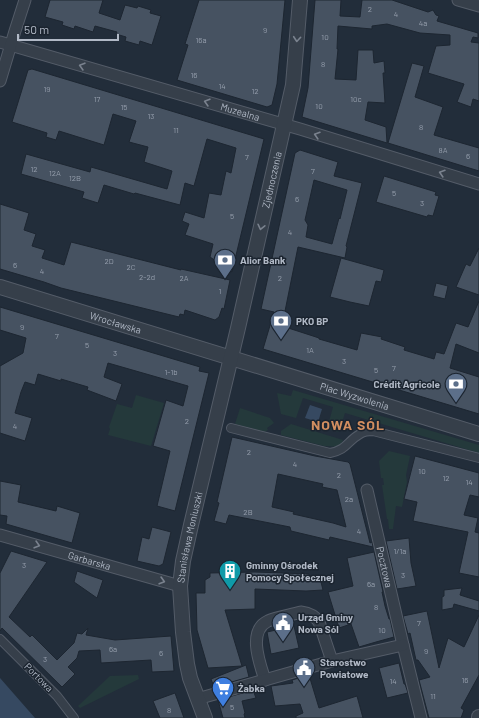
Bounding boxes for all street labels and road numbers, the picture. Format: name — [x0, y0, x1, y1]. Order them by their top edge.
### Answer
street label: Muzealna — [219, 100, 261, 123]
street label: Zjednoczenia — [259, 150, 284, 209]
street label: Wrocławska — [88, 309, 143, 336]
street label: Plac Wyzwolenia — [319, 380, 391, 412]
street label: Stanisława Moniuszki — [174, 491, 205, 584]
street label: Pocztowa — [374, 545, 395, 589]
street label: Garbarska — [67, 549, 112, 572]
street label: Portowa — [22, 660, 56, 694]

